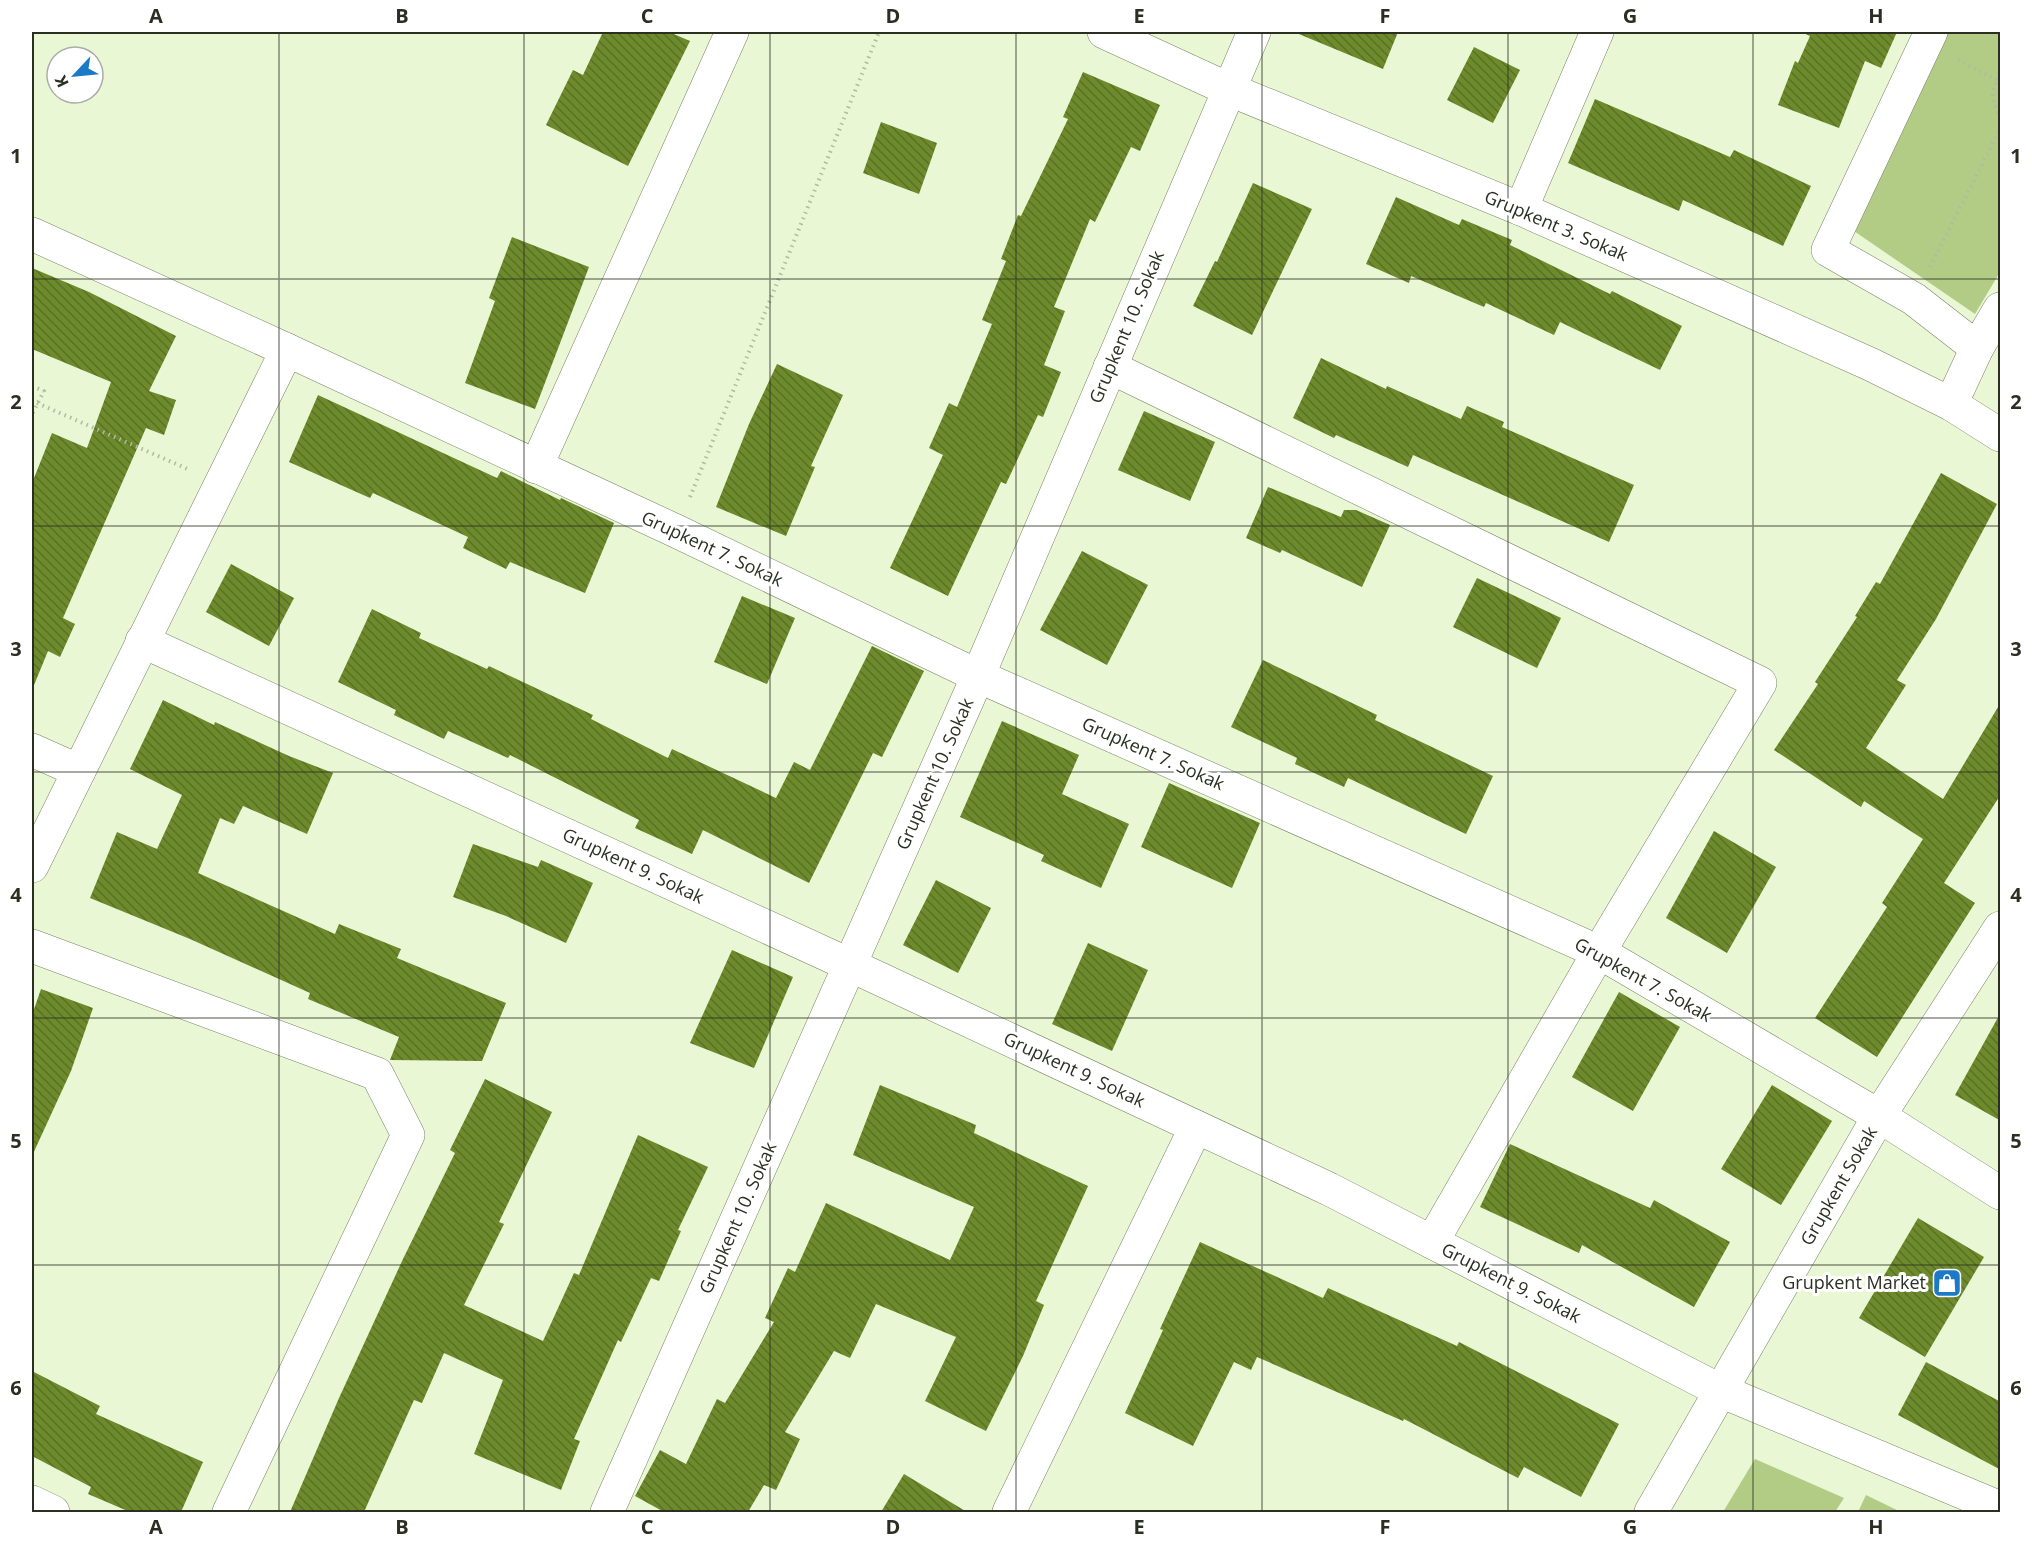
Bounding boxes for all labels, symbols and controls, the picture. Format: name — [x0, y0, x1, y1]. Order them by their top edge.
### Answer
text: A — [149, 2, 163, 29]
text: B — [395, 2, 409, 29]
text: C — [641, 2, 654, 29]
text: D — [886, 2, 900, 29]
text: E — [1133, 2, 1145, 29]
text: F — [1380, 2, 1390, 29]
text: G — [1623, 2, 1637, 29]
text: H — [1868, 2, 1884, 29]
north arrow — [45, 45, 105, 105]
text: K — [49, 72, 74, 91]
text: 1 — [10, 142, 22, 169]
text: 1 — [2010, 142, 2022, 169]
street label: Grupkent 3. Sokak — [1481, 184, 1632, 266]
street label: Grupkent 10. Sokak — [1083, 246, 1169, 407]
text: 2 — [10, 388, 22, 415]
text: 2 — [2010, 388, 2022, 415]
street label: Grupkent 7. Sokak — [638, 505, 788, 592]
text: 3 — [10, 635, 22, 662]
text: 3 — [2010, 635, 2022, 662]
street label: Grupkent 10. Sokak — [890, 693, 979, 853]
street label: Grupkent 7. Sokak — [1078, 711, 1229, 795]
street label: Grupkent 9. Sokak — [559, 822, 709, 909]
text: 4 — [10, 881, 22, 908]
text: 4 — [2010, 881, 2022, 908]
street label: Grupkent 7. Sokak — [1571, 931, 1717, 1027]
street label: Grupkent 9. Sokak — [1000, 1026, 1150, 1113]
street label: Grupkent Sokak — [1794, 1121, 1882, 1249]
text: 5 — [10, 1127, 22, 1154]
text: 5 — [2010, 1127, 2022, 1154]
street label: Grupkent 10. Sokak — [693, 1137, 782, 1297]
street label: Grupkent 9. Sokak — [1438, 1237, 1586, 1328]
shop icon: Grupkent Market — [1931, 1267, 1963, 1299]
place label: Grupkent Market — [1782, 1270, 1926, 1294]
text: 6 — [10, 1374, 22, 1401]
text: 6 — [2010, 1374, 2022, 1401]
text: A — [149, 1513, 163, 1540]
text: B — [395, 1513, 409, 1540]
text: C — [641, 1513, 654, 1540]
text: D — [886, 1513, 900, 1540]
text: E — [1133, 1513, 1145, 1540]
text: F — [1380, 1513, 1390, 1540]
text: G — [1623, 1513, 1637, 1540]
text: H — [1868, 1513, 1884, 1540]

